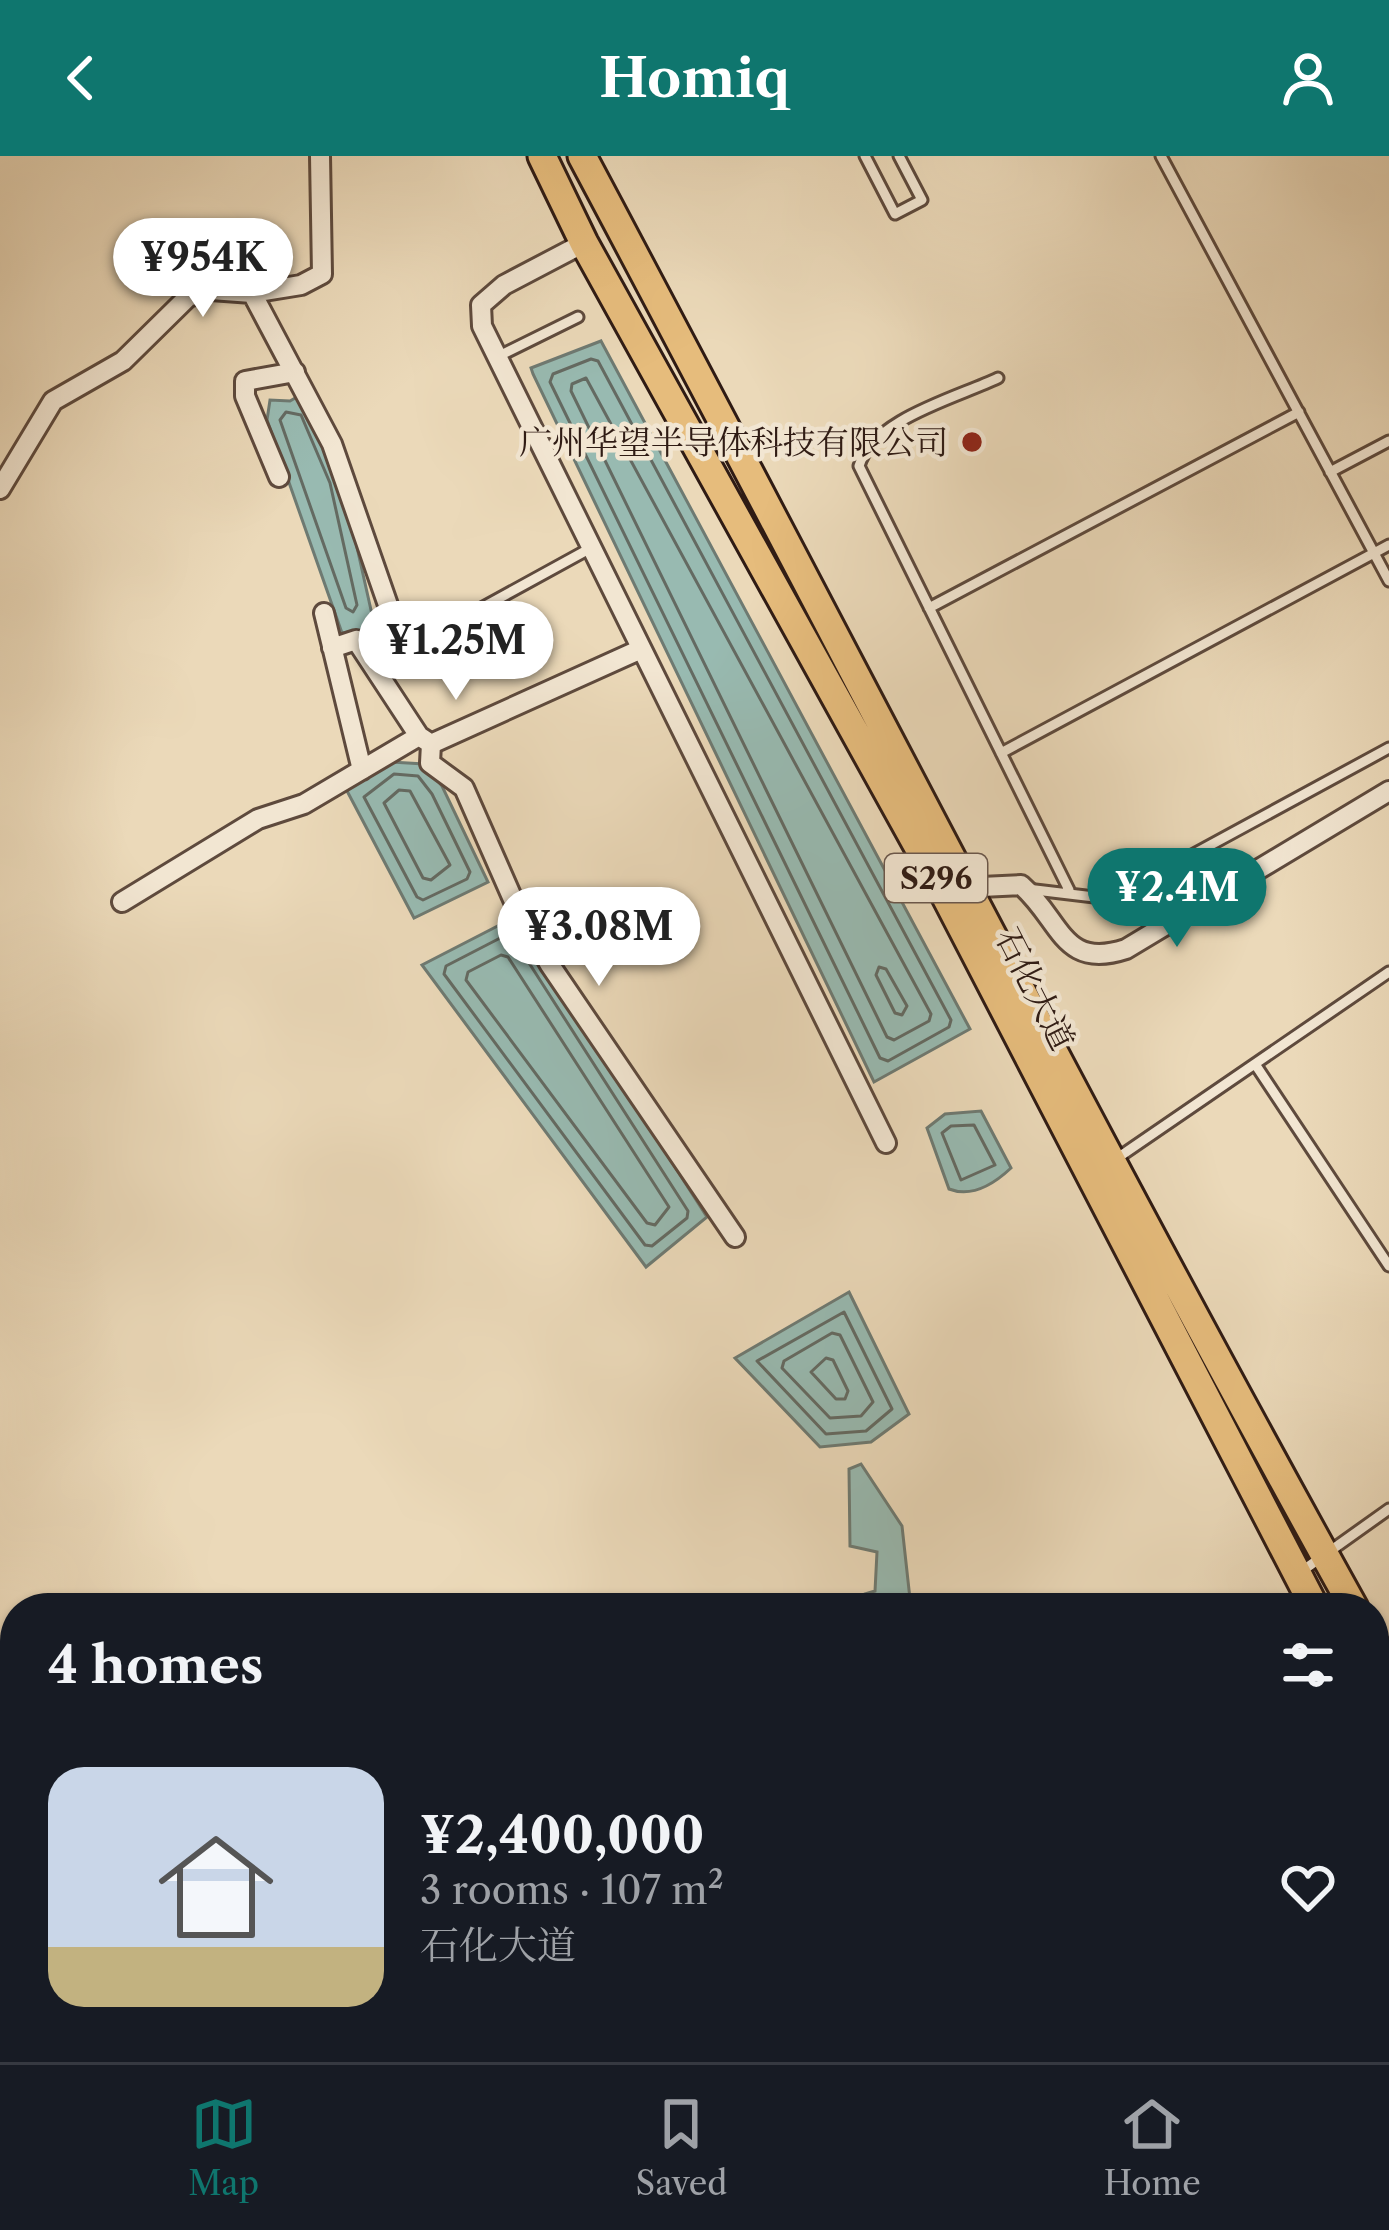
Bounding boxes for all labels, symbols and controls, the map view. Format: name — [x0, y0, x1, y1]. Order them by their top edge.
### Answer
icon: back — [48, 45, 114, 111]
text: Homiq — [599, 45, 790, 111]
icon: person — [1275, 45, 1341, 111]
pin: ¥954K — [119, 218, 287, 320]
text: ¥954K — [140, 233, 266, 281]
place label: 广州华望半导体科技有限公司 — [519, 422, 948, 463]
marker: 广州华望半导体科技有限公司 — [959, 429, 985, 455]
pin: ¥1.25M — [358, 601, 554, 703]
text: ¥1.25M — [385, 616, 527, 664]
pin: ¥2.4M — [1093, 848, 1261, 950]
road number: S296 — [885, 854, 987, 902]
text: ¥2.4M — [1114, 863, 1240, 911]
pin: ¥3.08M — [501, 887, 697, 989]
text: ¥3.08M — [524, 902, 674, 950]
street label: 石化大道 — [987, 921, 1083, 1057]
icon: filters — [1275, 1632, 1341, 1698]
text: 4 homes — [48, 1634, 263, 1696]
text: ¥2,400,000 — [420, 1804, 705, 1866]
icon: home — [144, 1815, 288, 1959]
icon: heart — [1275, 1854, 1341, 1920]
text: 3 rooms · 107 m² — [420, 1866, 724, 1914]
text: 石化大道 — [420, 1921, 576, 1969]
tab: Map — [188, 2091, 259, 2204]
tab: Saved — [636, 2091, 727, 2204]
tab: Home — [1104, 2091, 1201, 2204]

